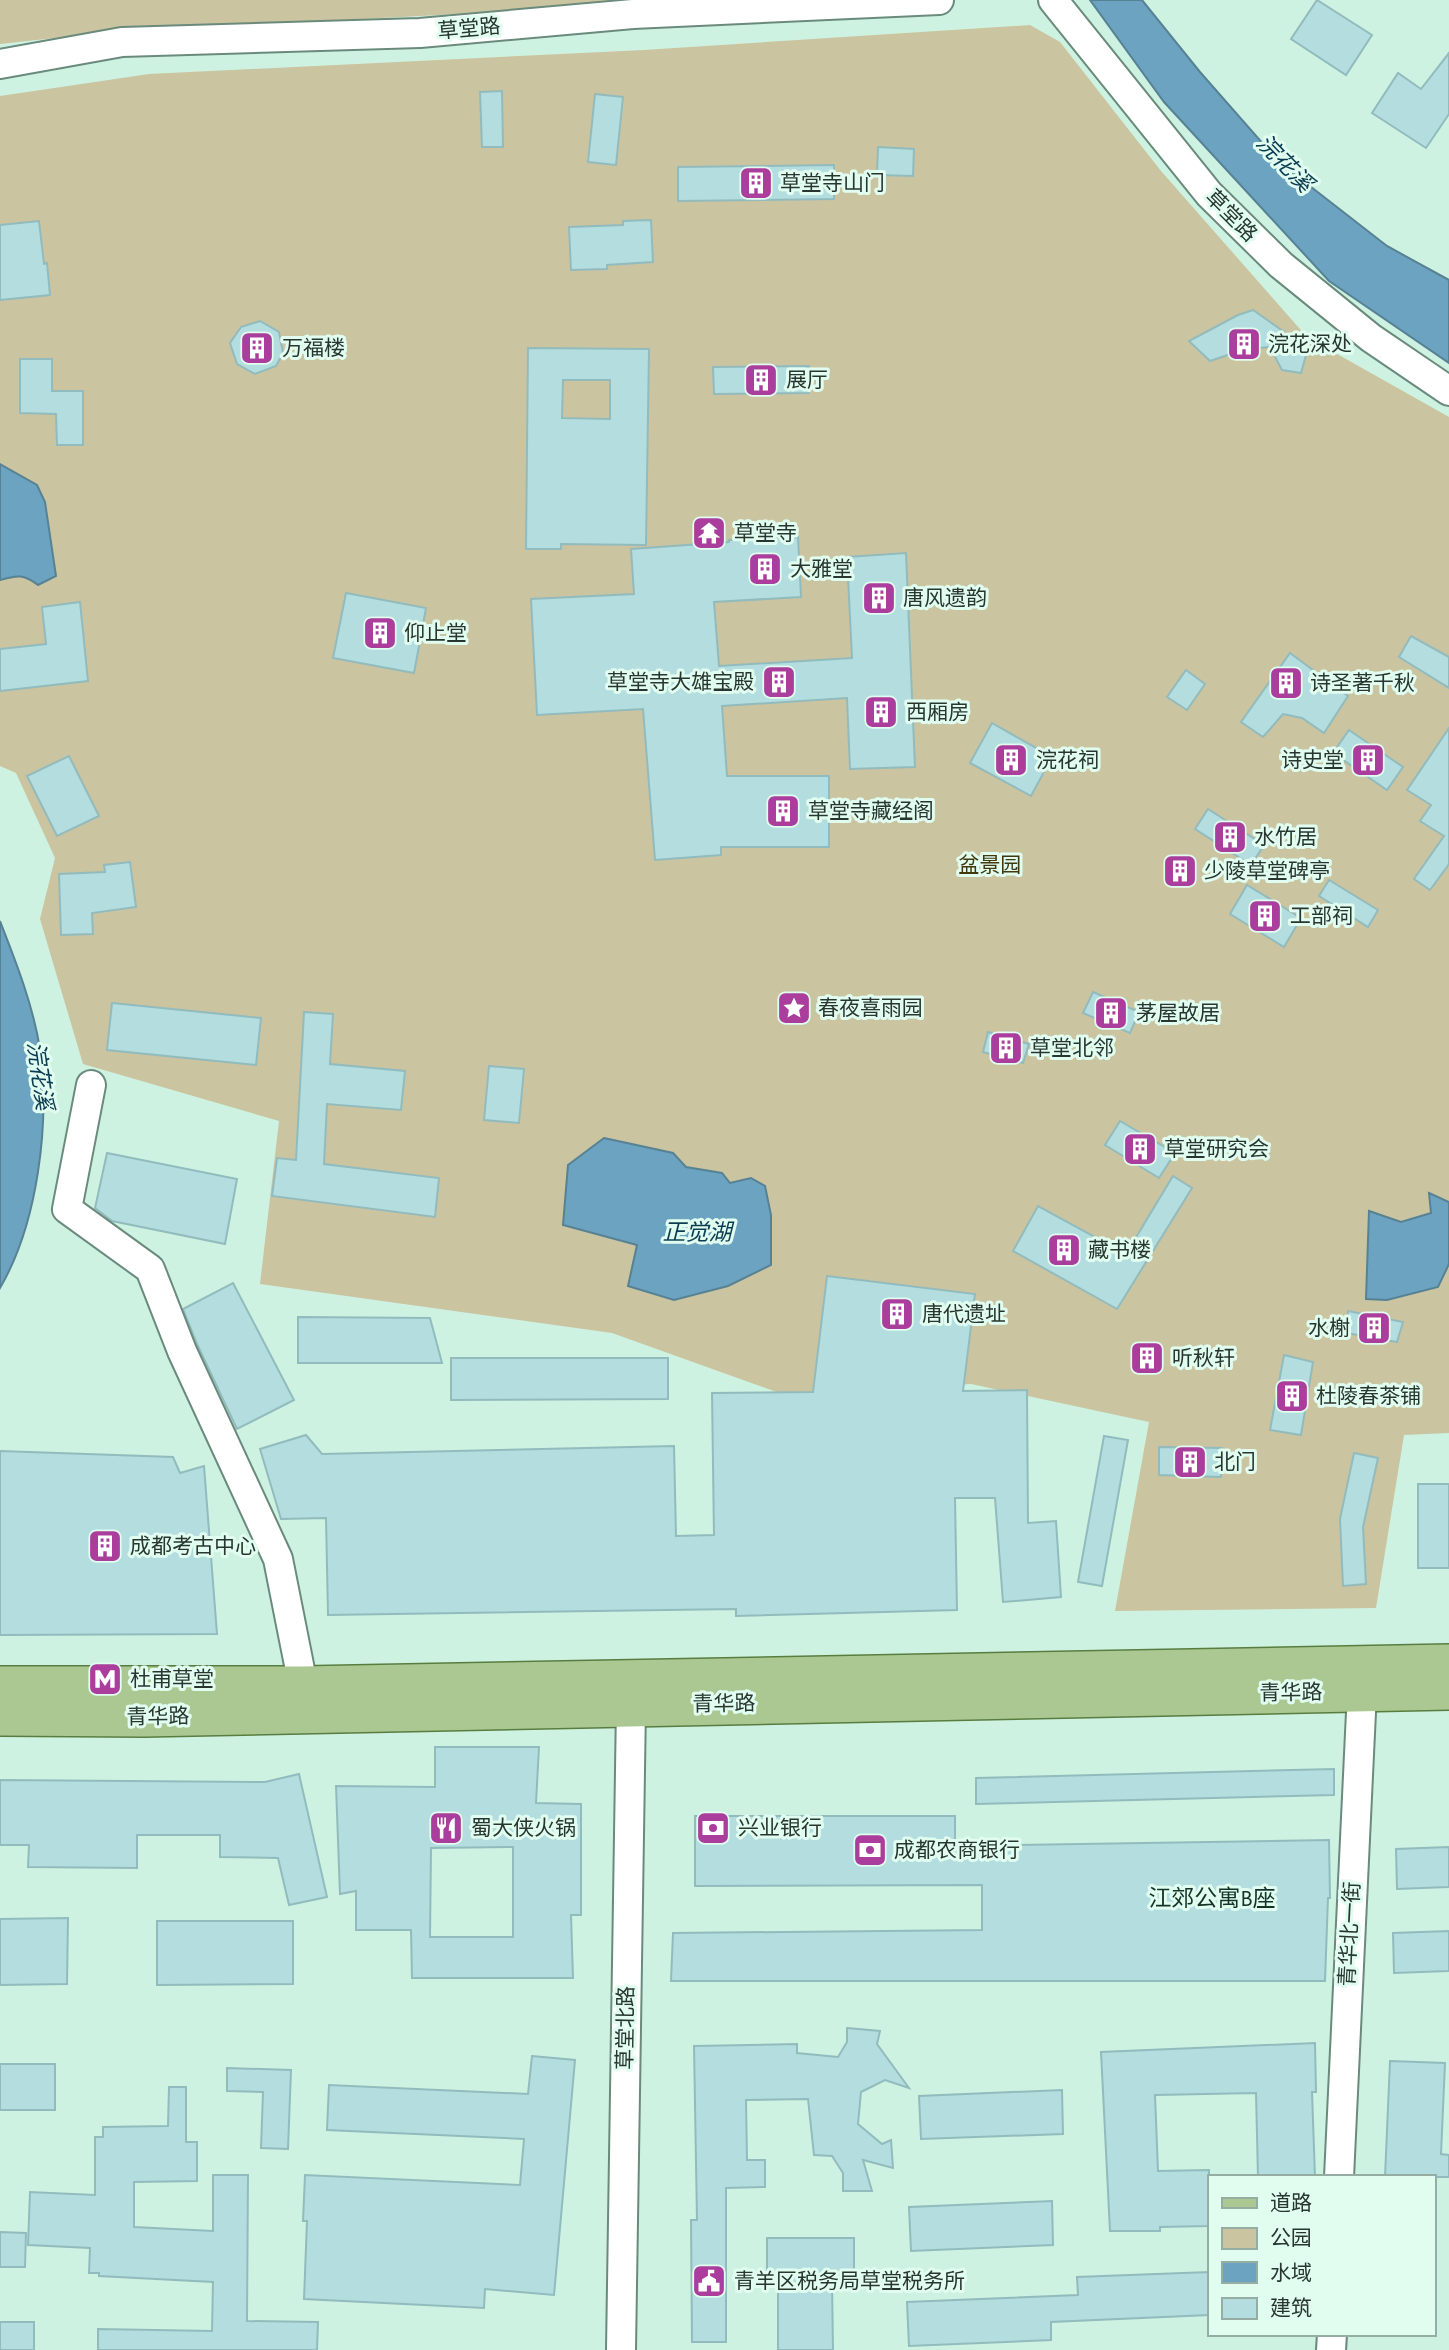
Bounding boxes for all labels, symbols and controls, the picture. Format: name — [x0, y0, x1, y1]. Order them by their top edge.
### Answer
street label: 草堂路 — [437, 15, 501, 42]
water label: 浣花溪 — [1252, 130, 1320, 199]
building icon: 草堂寺山门 — [737, 164, 775, 202]
place label: 草堂寺山门 — [780, 172, 885, 194]
street label: 草堂路 — [1201, 186, 1261, 246]
building icon: 浣花深处 — [1225, 325, 1263, 363]
building icon: 万福楼 — [238, 329, 276, 367]
place label: 浣花深处 — [1268, 333, 1352, 355]
place label: 万福楼 — [282, 337, 345, 359]
building icon: 展厅 — [742, 361, 780, 399]
place label: 展厅 — [786, 370, 828, 391]
temple icon: 草堂寺 — [690, 514, 728, 552]
place label: 草堂寺 — [734, 522, 797, 544]
building icon: 大雅堂 — [746, 550, 784, 588]
place label: 大雅堂 — [790, 558, 853, 580]
building icon: 唐风遗韵 — [860, 579, 898, 617]
place label: 唐风遗韵 — [903, 587, 987, 609]
building icon: 仰止堂 — [361, 614, 399, 652]
place label: 仰止堂 — [404, 622, 467, 644]
building icon: 草堂寺大雄宝殿 — [760, 663, 798, 701]
building icon: 诗圣著千秋 — [1267, 664, 1305, 702]
place label: 草堂寺大雄宝殿 — [607, 671, 754, 693]
place label: 诗圣著千秋 — [1310, 672, 1415, 694]
building icon: 西厢房 — [862, 693, 900, 731]
place label: 西厢房 — [906, 701, 969, 723]
building icon: 浣花祠 — [992, 741, 1030, 779]
building icon: 诗史堂 — [1349, 741, 1387, 779]
place label: 浣花祠 — [1036, 749, 1099, 771]
place label: 诗史堂 — [1281, 749, 1344, 771]
building icon: 草堂寺藏经阁 — [764, 792, 802, 830]
place label: 草堂寺藏经阁 — [808, 800, 934, 822]
building icon: 水竹居 — [1211, 818, 1249, 856]
place label: 水竹居 — [1254, 826, 1317, 848]
building icon: 少陵草堂碑亭 — [1161, 852, 1199, 890]
park label: 盆景园 — [959, 854, 1022, 876]
place label: 少陵草堂碑亭 — [1204, 860, 1330, 882]
building icon: 工部祠 — [1246, 897, 1284, 935]
place label: 工部祠 — [1290, 905, 1353, 927]
place icon: 春夜喜雨园 — [775, 989, 813, 1027]
building icon: 茅屋故居 — [1092, 994, 1130, 1032]
place label: 春夜喜雨园 — [818, 997, 923, 1019]
place label: 茅屋故居 — [1136, 1002, 1220, 1024]
building icon: 草堂北邻 — [987, 1029, 1025, 1067]
place label: 草堂北邻 — [1030, 1037, 1114, 1059]
water label: 浣花溪 — [23, 1040, 58, 1115]
building icon: 草堂研究会 — [1121, 1130, 1159, 1168]
place label: 草堂研究会 — [1164, 1138, 1269, 1160]
water label: 正觉湖 — [663, 1220, 735, 1245]
building icon: 藏书楼 — [1045, 1231, 1083, 1269]
place label: 藏书楼 — [1088, 1239, 1151, 1261]
building icon: 唐代遗址 — [878, 1295, 916, 1333]
place label: 唐代遗址 — [922, 1303, 1006, 1325]
building icon: 水榭 — [1355, 1309, 1393, 1347]
place label: 水榭 — [1308, 1317, 1350, 1339]
building icon: 听秋轩 — [1128, 1339, 1166, 1377]
place label: 听秋轩 — [1172, 1347, 1235, 1369]
building icon: 杜陵春茶铺 — [1273, 1377, 1311, 1415]
place label: 杜陵春茶铺 — [1316, 1385, 1421, 1407]
building icon: 北门 — [1171, 1443, 1209, 1481]
place label: 北门 — [1214, 1451, 1256, 1473]
building icon: 成都考古中心 — [86, 1527, 124, 1565]
place label: 成都考古中心 — [130, 1535, 256, 1557]
metro station icon: 杜甫草堂 — [86, 1660, 124, 1698]
place label: 杜甫草堂 — [130, 1668, 214, 1690]
street label: 青华路 — [1259, 1681, 1323, 1704]
street label: 青华路 — [692, 1692, 756, 1715]
street label: 青华路 — [126, 1705, 190, 1728]
restaurant icon: 蜀大侠火锅 — [427, 1809, 465, 1847]
bank icon: 兴业银行 — [694, 1809, 732, 1847]
place label: 蜀大侠火锅 — [471, 1817, 576, 1839]
place label: 兴业银行 — [738, 1817, 822, 1839]
bank icon: 成都农商银行 — [851, 1831, 889, 1869]
place label: 成都农商银行 — [894, 1839, 1020, 1861]
street label: 青华北一街 — [1336, 1881, 1363, 1987]
district label: 江郊公寓B座 — [1148, 1886, 1276, 1911]
street label: 草堂北路 — [614, 1986, 637, 2070]
legend — [1208, 2175, 1435, 2336]
text: 道路 — [1270, 2192, 1312, 2214]
text: 公园 — [1270, 2227, 1312, 2249]
public building icon: 青羊区税务局草堂税务所 — [690, 2262, 728, 2300]
text: 水域 — [1270, 2262, 1312, 2284]
place label: 青羊区税务局草堂税务所 — [734, 2270, 965, 2292]
text: 建筑 — [1270, 2297, 1312, 2319]

